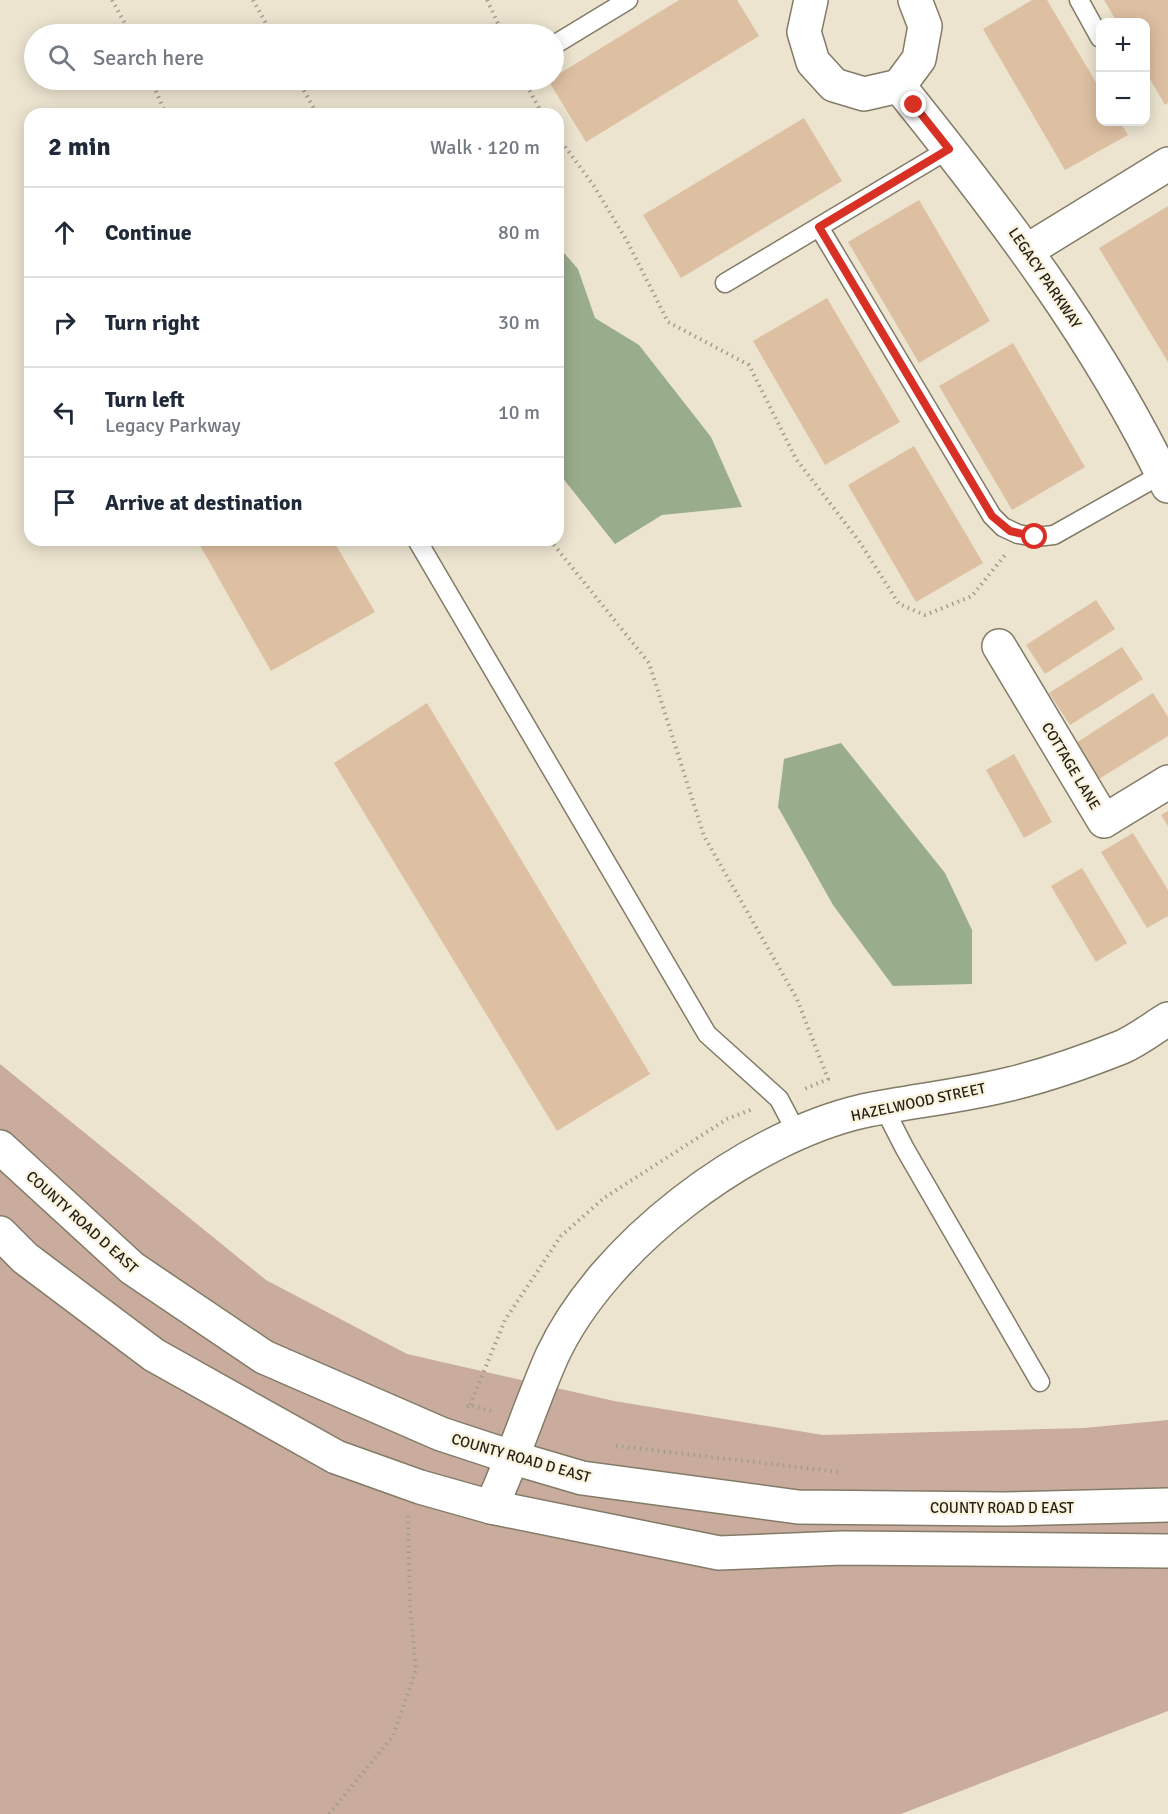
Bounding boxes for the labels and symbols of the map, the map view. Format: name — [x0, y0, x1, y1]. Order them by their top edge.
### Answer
route end — [900, 91, 926, 117]
street label: LEGACY PARKWAY — [1005, 224, 1086, 332]
route start — [1021, 523, 1047, 549]
street label: COTTAGE LANE — [1038, 719, 1104, 813]
street label: HAZELWOOD STREET — [849, 1079, 988, 1125]
street label: COUNTY ROAD D EAST — [23, 1167, 142, 1277]
street label: COUNTY ROAD D EAST — [449, 1430, 593, 1487]
street label: COUNTY ROAD D EAST — [930, 1499, 1075, 1517]

